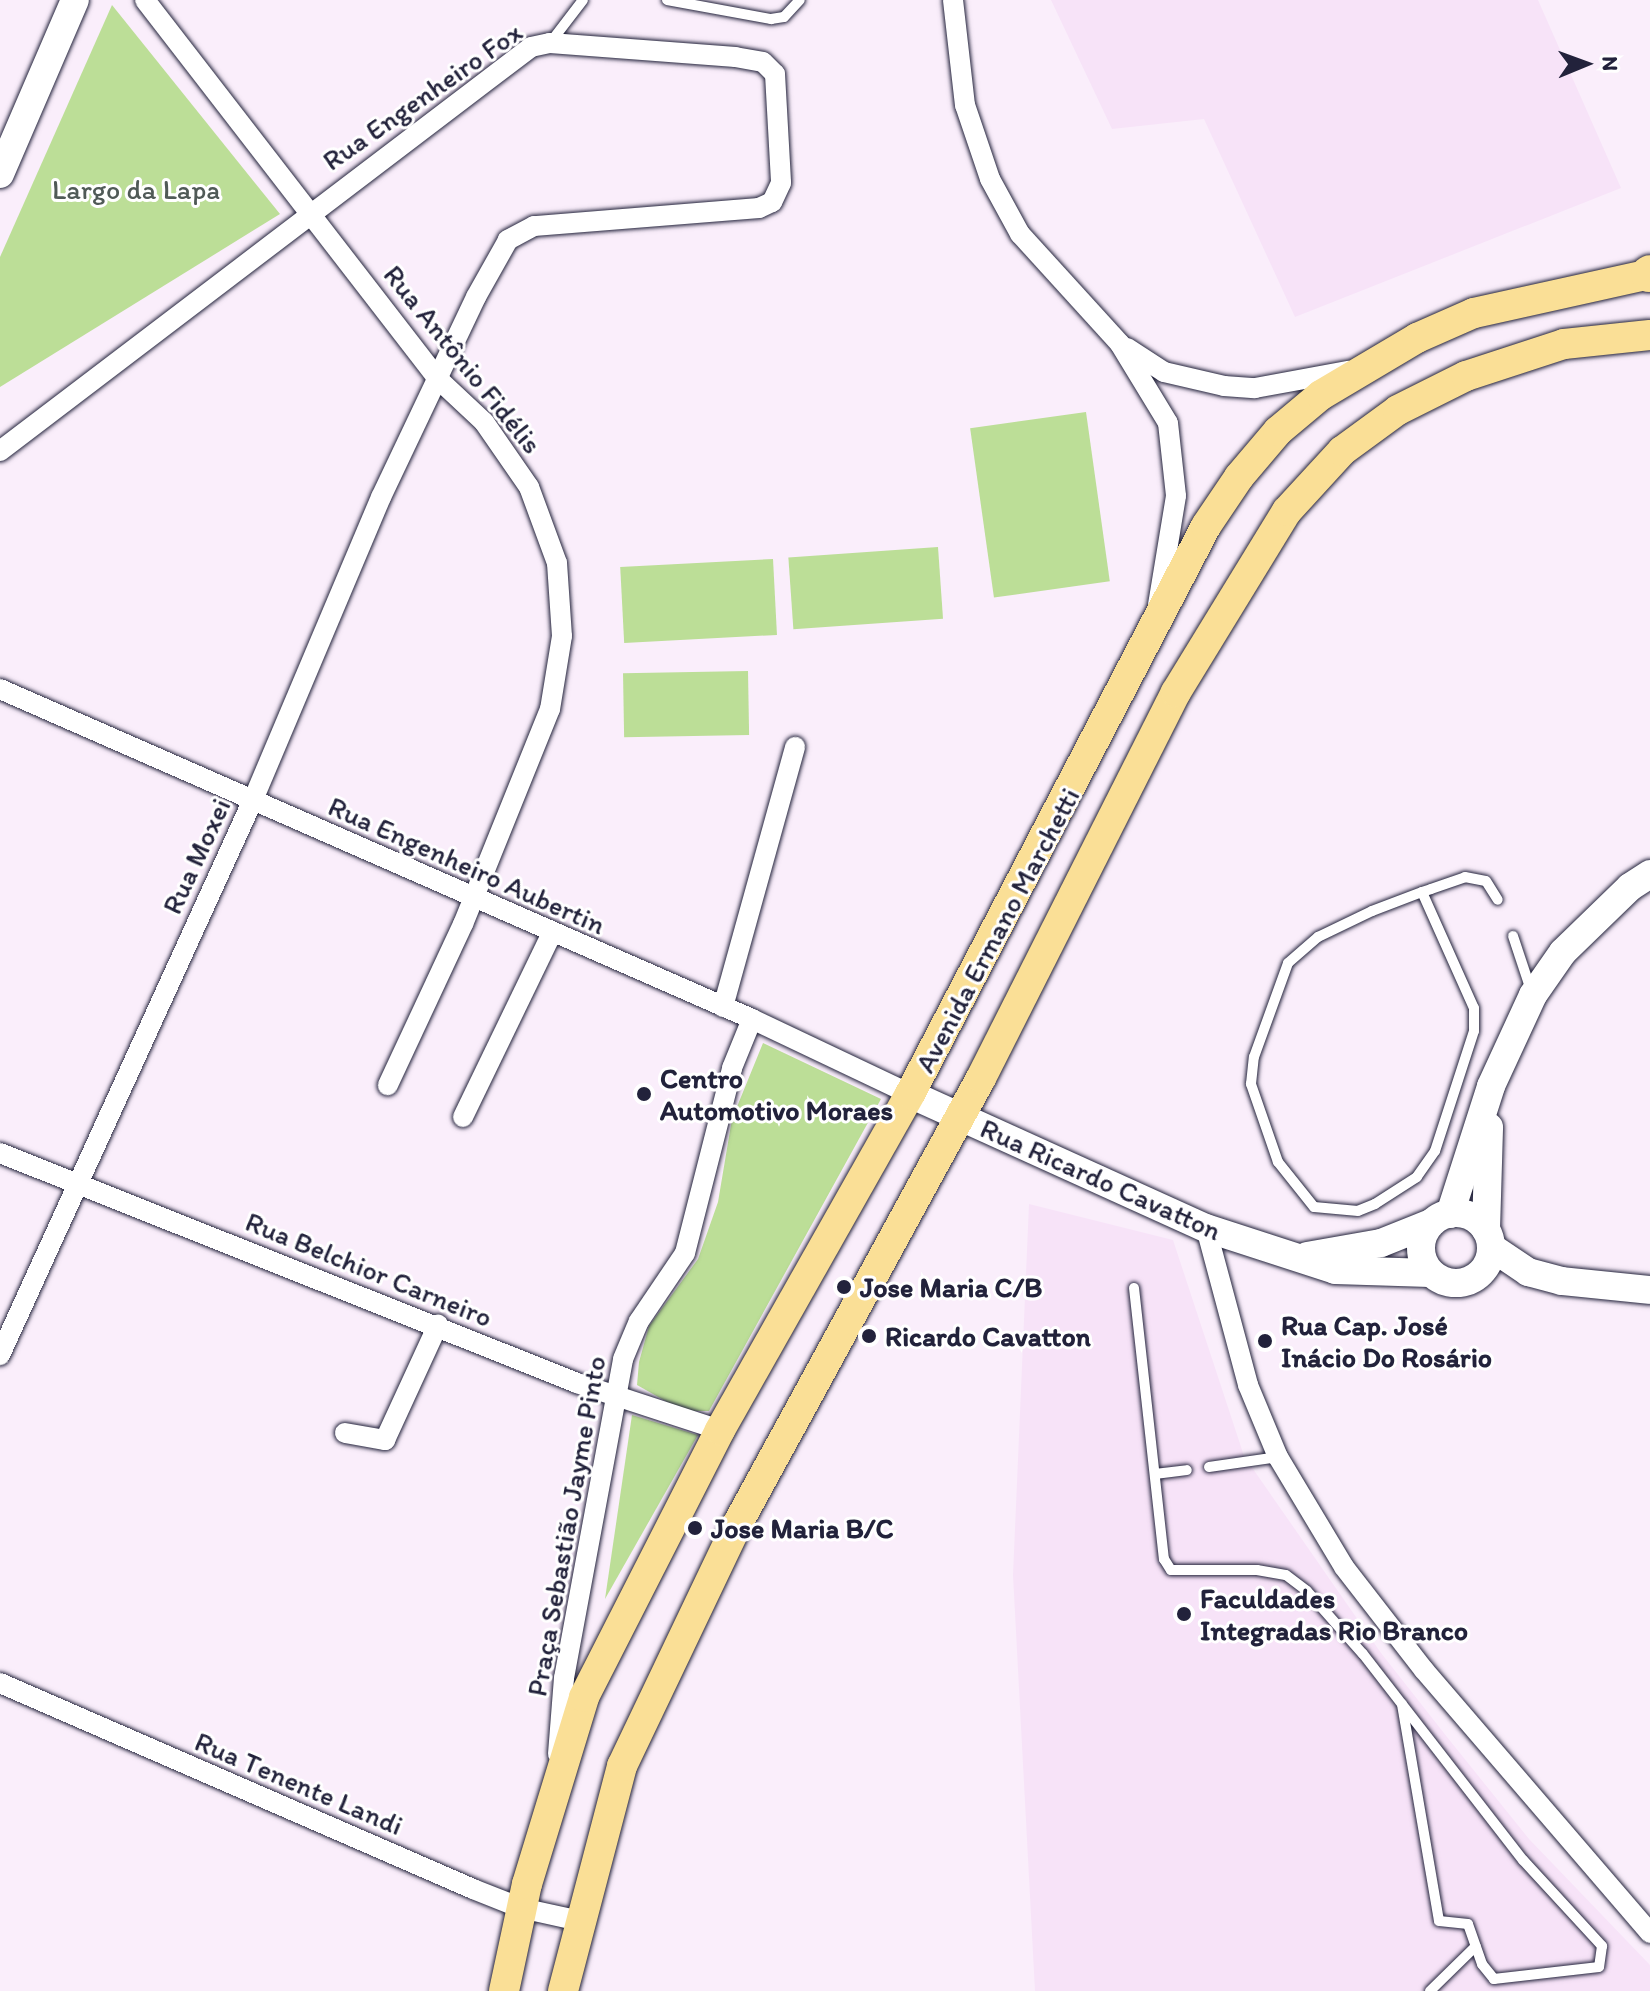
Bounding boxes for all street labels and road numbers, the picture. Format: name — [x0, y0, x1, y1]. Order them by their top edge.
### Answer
street label: Rua Engenheiro Fox — [316, 15, 528, 177]
street label: Rua Antônio Fidélis — [377, 258, 549, 460]
street label: Avenida Ermano Marchetti — [908, 782, 1086, 1078]
street label: Rua Engenheiro Aubertin — [324, 789, 610, 941]
street label: Rua Moxei — [155, 793, 237, 919]
street label: Rua Ricardo Cavatton — [976, 1111, 1226, 1247]
street label: Rua Belchior Carneiro — [241, 1204, 497, 1334]
street label: Praça Sebastião Jayme Pinto — [520, 1354, 612, 1698]
street label: Rua Tenente Landi — [191, 1725, 407, 1841]

